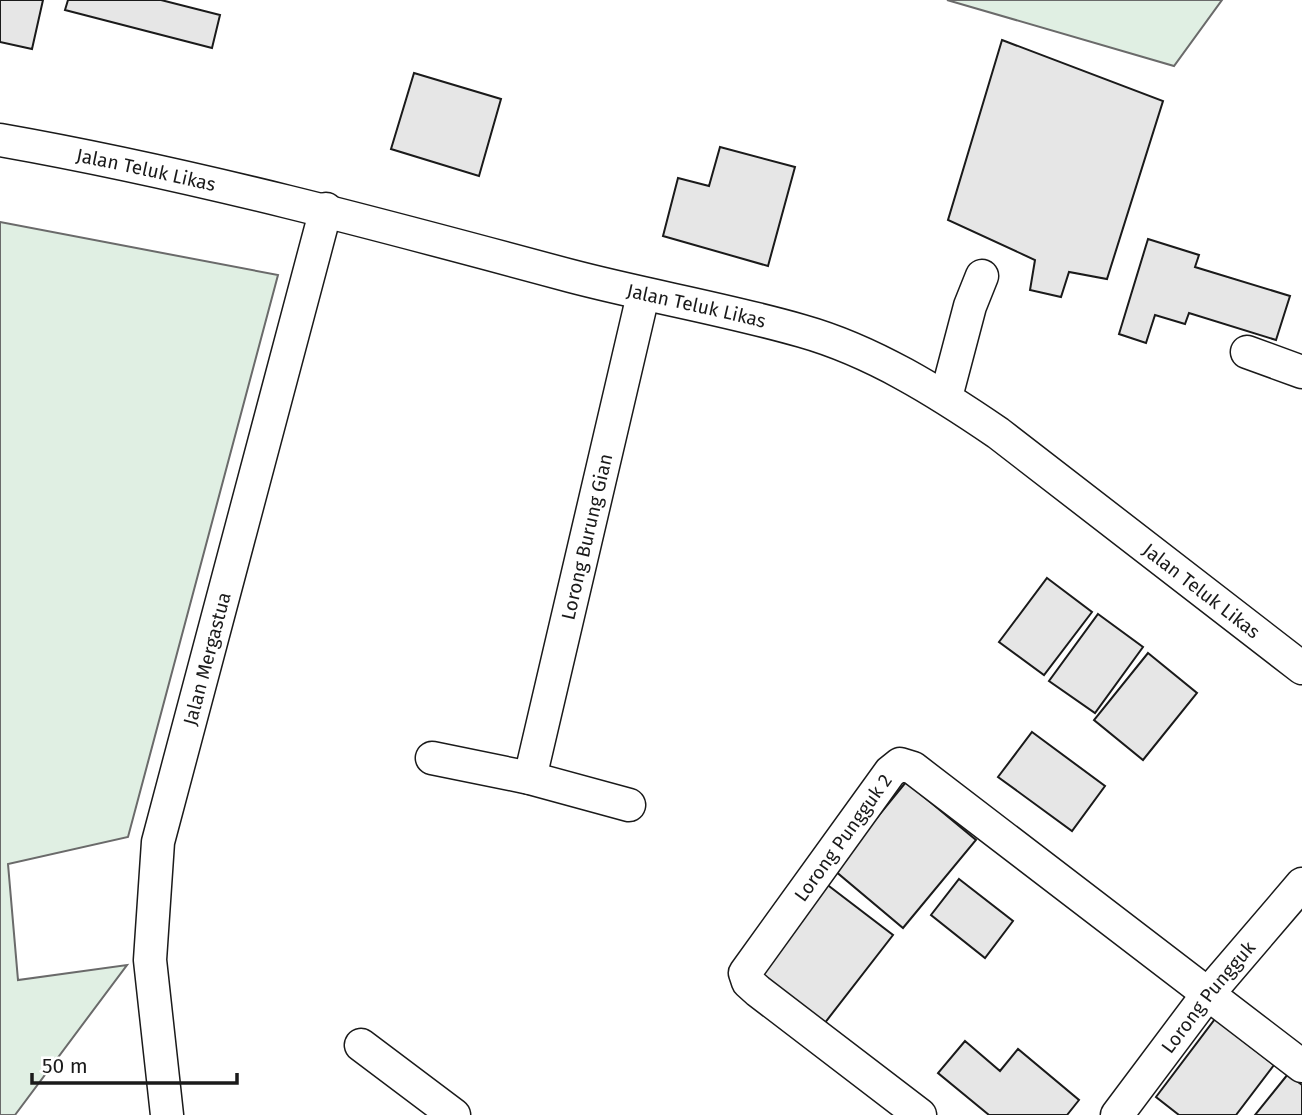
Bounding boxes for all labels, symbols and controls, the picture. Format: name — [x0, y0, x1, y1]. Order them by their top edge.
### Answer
street label: Jalan Teluk Likas — [74, 144, 218, 196]
street label: Jalan Teluk Likas — [625, 279, 768, 333]
street label: Lorong Burung Gian — [556, 451, 618, 622]
street label: Jalan Teluk Likas — [1138, 538, 1265, 643]
street label: Jalan Mergastua — [178, 590, 236, 728]
street label: Lorong Pungguk 2 — [789, 770, 897, 906]
street label: Lorong Pungguk — [1156, 936, 1260, 1058]
scale bar — [32, 1042, 236, 1086]
text: 50 m — [42, 1053, 88, 1079]

